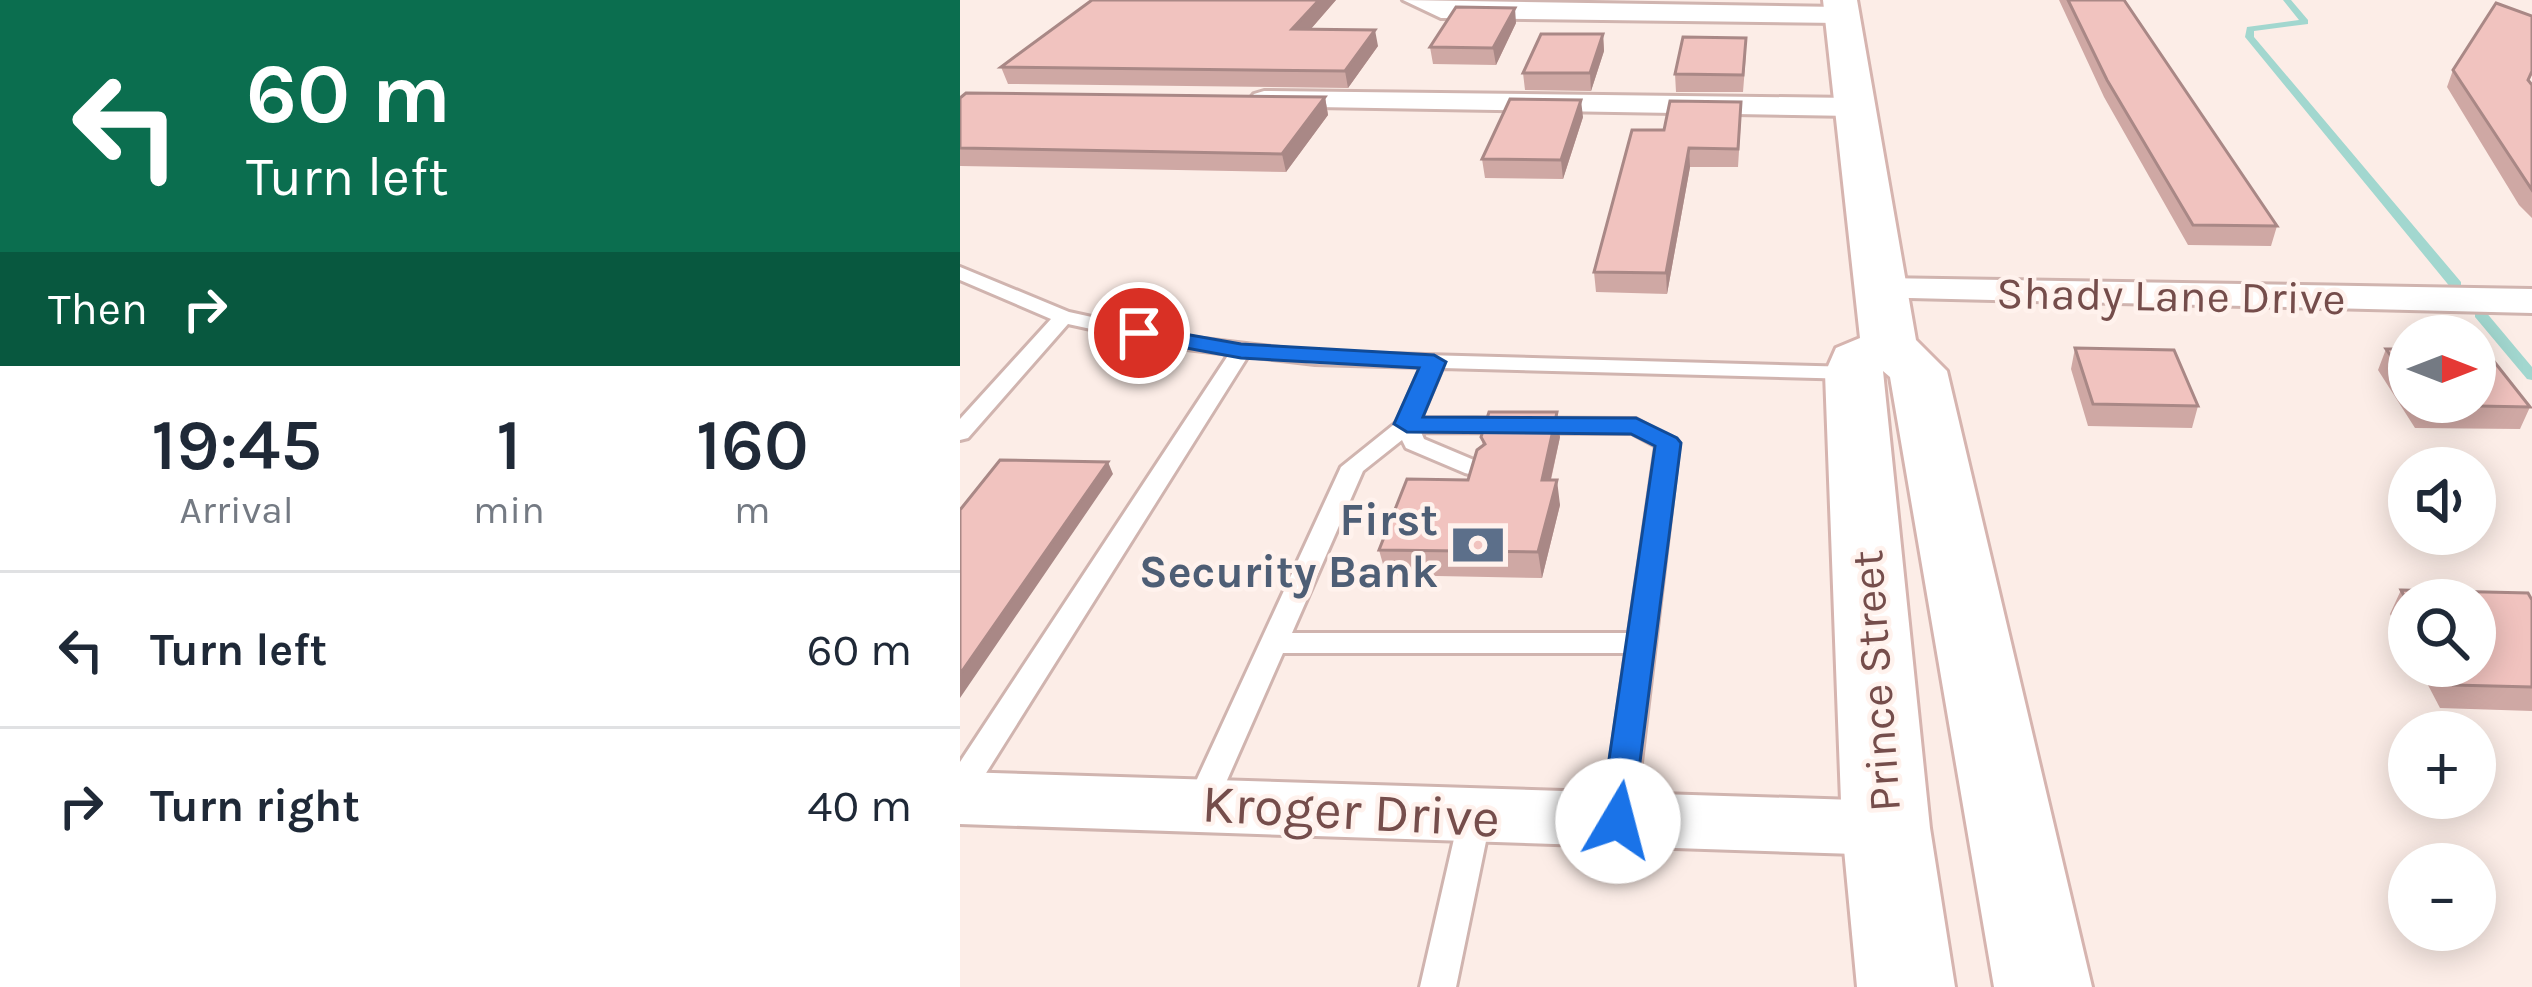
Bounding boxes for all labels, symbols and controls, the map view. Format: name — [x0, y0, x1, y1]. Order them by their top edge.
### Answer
text: 60 m — [246, 45, 451, 143]
icon: left — [48, 48, 204, 204]
text: Turn left — [246, 145, 449, 209]
street label: Shady Lane Drive — [1996, 267, 2346, 326]
icon: right — [172, 276, 238, 342]
pin — [1088, 282, 1190, 384]
text: Then — [48, 283, 148, 335]
icon: arrive — [1106, 300, 1172, 366]
north arrow — [2388, 315, 2496, 423]
map controls — [2388, 315, 2496, 951]
text: 19:45 — [151, 403, 322, 487]
text: 1 — [496, 403, 521, 487]
text: 160 — [696, 403, 809, 487]
button: sound — [2388, 447, 2496, 555]
text: Arrival — [179, 487, 294, 533]
text: min — [473, 487, 545, 533]
text: m — [734, 487, 771, 533]
place label: First Security Bank — [1139, 494, 1438, 599]
bank icon: First Security Bank — [1449, 516, 1507, 574]
street label: Prince Street — [1841, 548, 1911, 814]
button: search — [2388, 579, 2496, 687]
icon: left — [48, 617, 114, 683]
text: Turn left — [150, 624, 327, 676]
text: 60 m — [807, 624, 912, 676]
button: + — [2388, 711, 2496, 819]
position arrow — [1555, 758, 1681, 884]
street label: Kroger Drive — [1200, 771, 1502, 851]
icon: right — [48, 773, 114, 839]
text: Turn right — [150, 780, 360, 832]
text: 40 m — [807, 780, 912, 832]
button: − — [2388, 843, 2496, 951]

